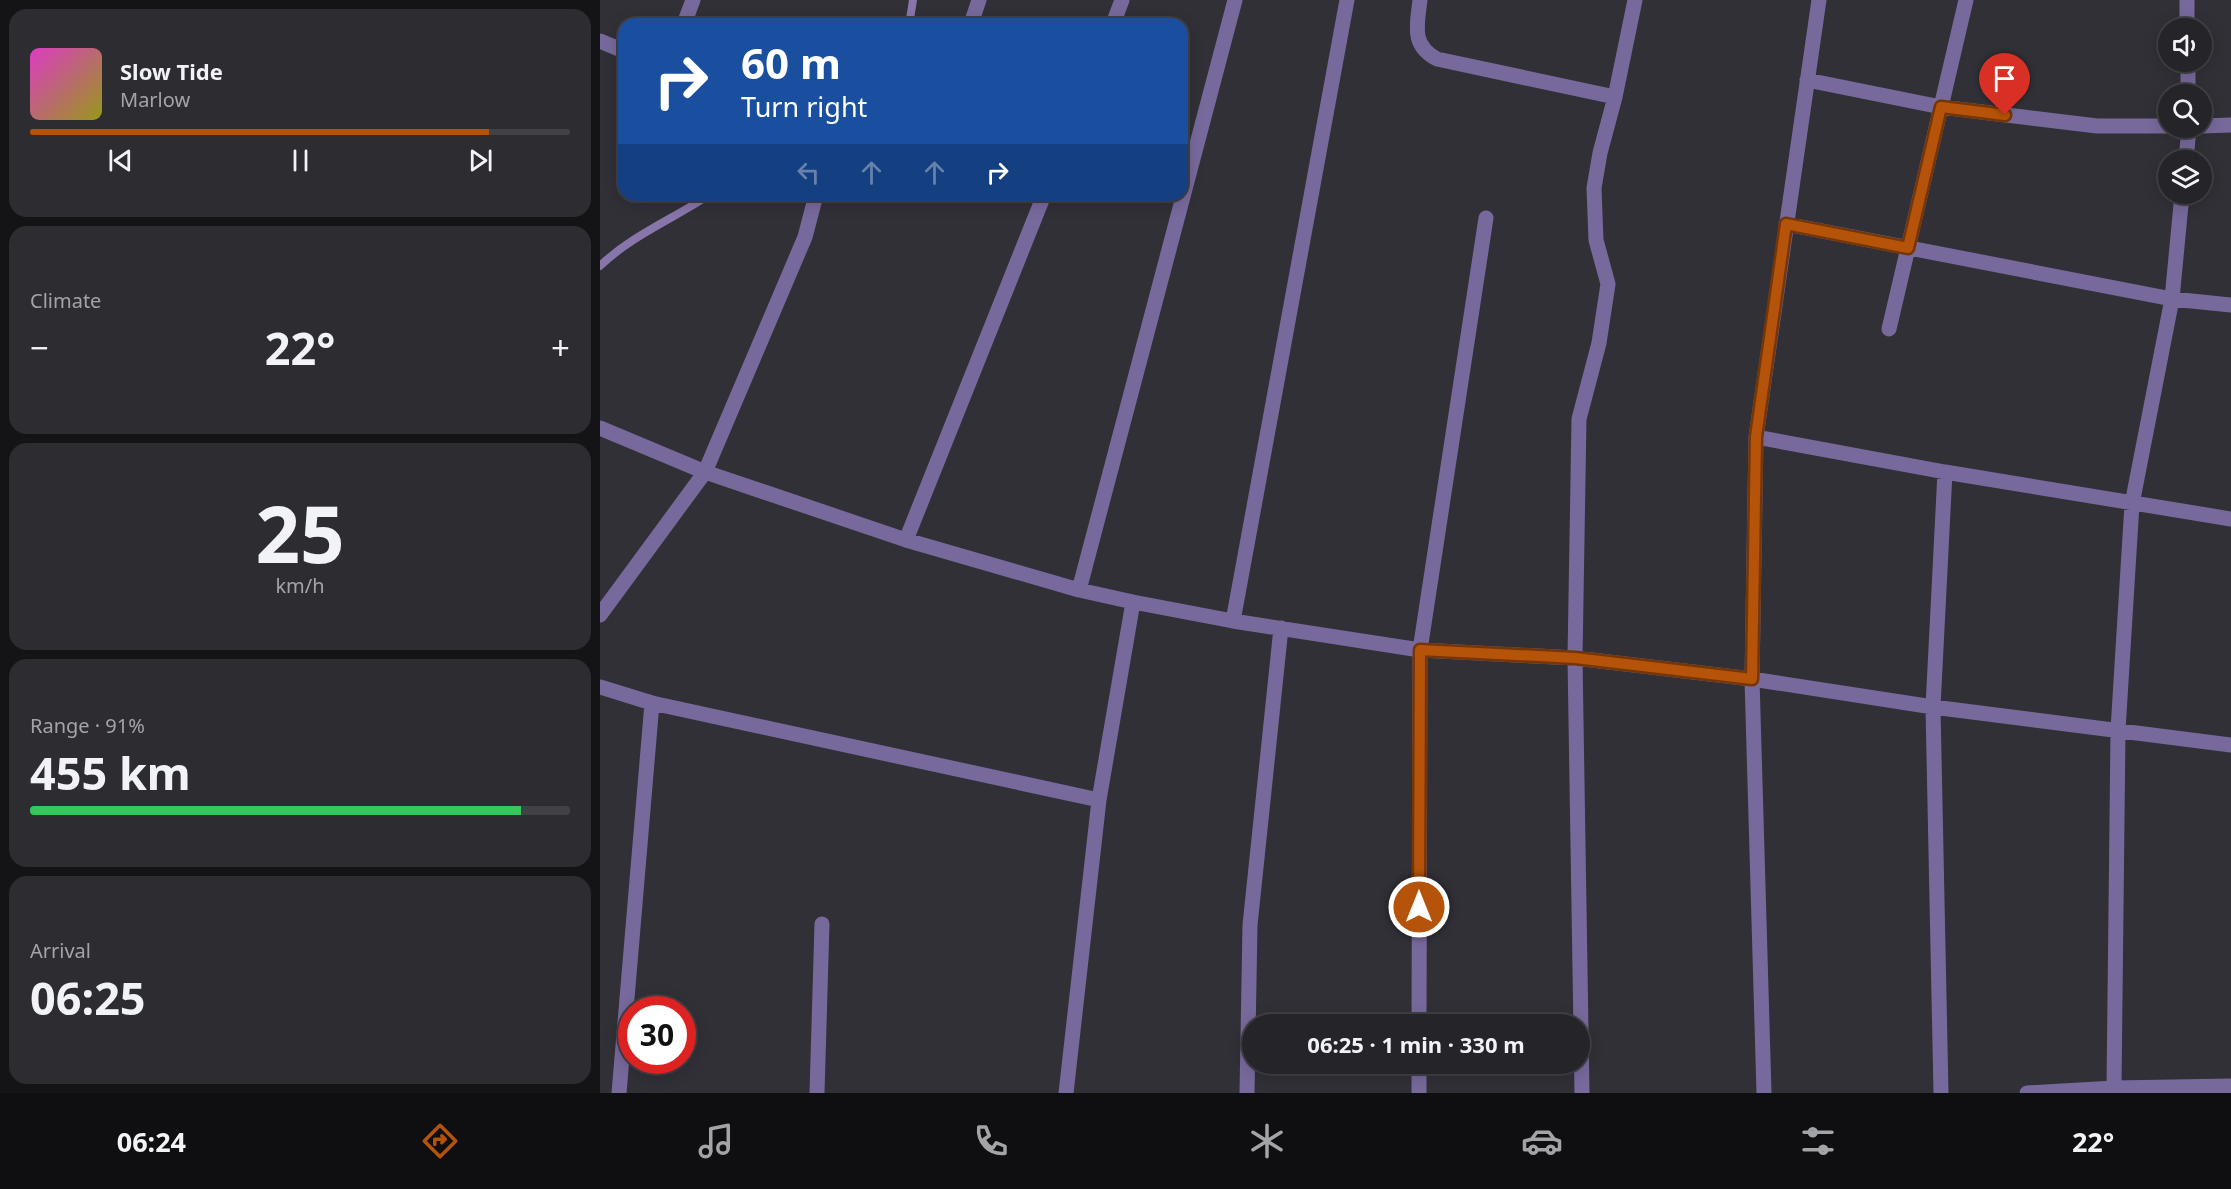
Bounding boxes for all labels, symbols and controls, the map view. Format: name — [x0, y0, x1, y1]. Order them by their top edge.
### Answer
map controls — [2158, 18, 2212, 204]
button: sound — [2158, 18, 2212, 72]
text: 60 m — [741, 34, 841, 91]
icon: right — [642, 42, 720, 120]
pin — [1979, 53, 2030, 115]
text: Slow Tide — [120, 56, 223, 86]
icon: arrive — [1988, 62, 2021, 95]
button: search — [2158, 84, 2212, 138]
text: Marlow — [120, 86, 190, 113]
text: Turn right — [741, 88, 867, 125]
icon: previous — [104, 144, 137, 177]
icon: pause — [284, 144, 317, 177]
icon: next — [464, 144, 497, 177]
button: layers — [2158, 150, 2212, 204]
icon: left — [792, 156, 825, 189]
icon: ahead — [855, 156, 888, 189]
icon: ahead — [918, 156, 951, 189]
icon: right — [981, 156, 1014, 189]
text: Climate — [30, 287, 101, 314]
text: 22° — [265, 317, 335, 378]
text: − — [30, 325, 49, 370]
text: + — [551, 325, 570, 370]
text: 25 — [255, 480, 345, 586]
text: km/h — [275, 572, 325, 599]
text: Range · 91% — [30, 712, 145, 739]
text: 455 km — [30, 742, 191, 803]
position arrow — [1387, 875, 1451, 939]
text: Arrival — [30, 937, 91, 964]
text: 06:25 — [30, 967, 146, 1028]
speed limit sign: 30 — [618, 996, 696, 1074]
text: 06:25 · 1 min · 330 m — [1307, 1029, 1525, 1059]
icon: directions — [419, 1120, 461, 1162]
icon: music — [695, 1120, 737, 1162]
icon: phone — [970, 1120, 1012, 1162]
icon: climate — [1246, 1120, 1288, 1162]
icon: car — [1521, 1120, 1563, 1162]
icon: filters — [1797, 1120, 1839, 1162]
text: 06:24 — [117, 1123, 186, 1160]
text: 22° — [2072, 1123, 2114, 1160]

